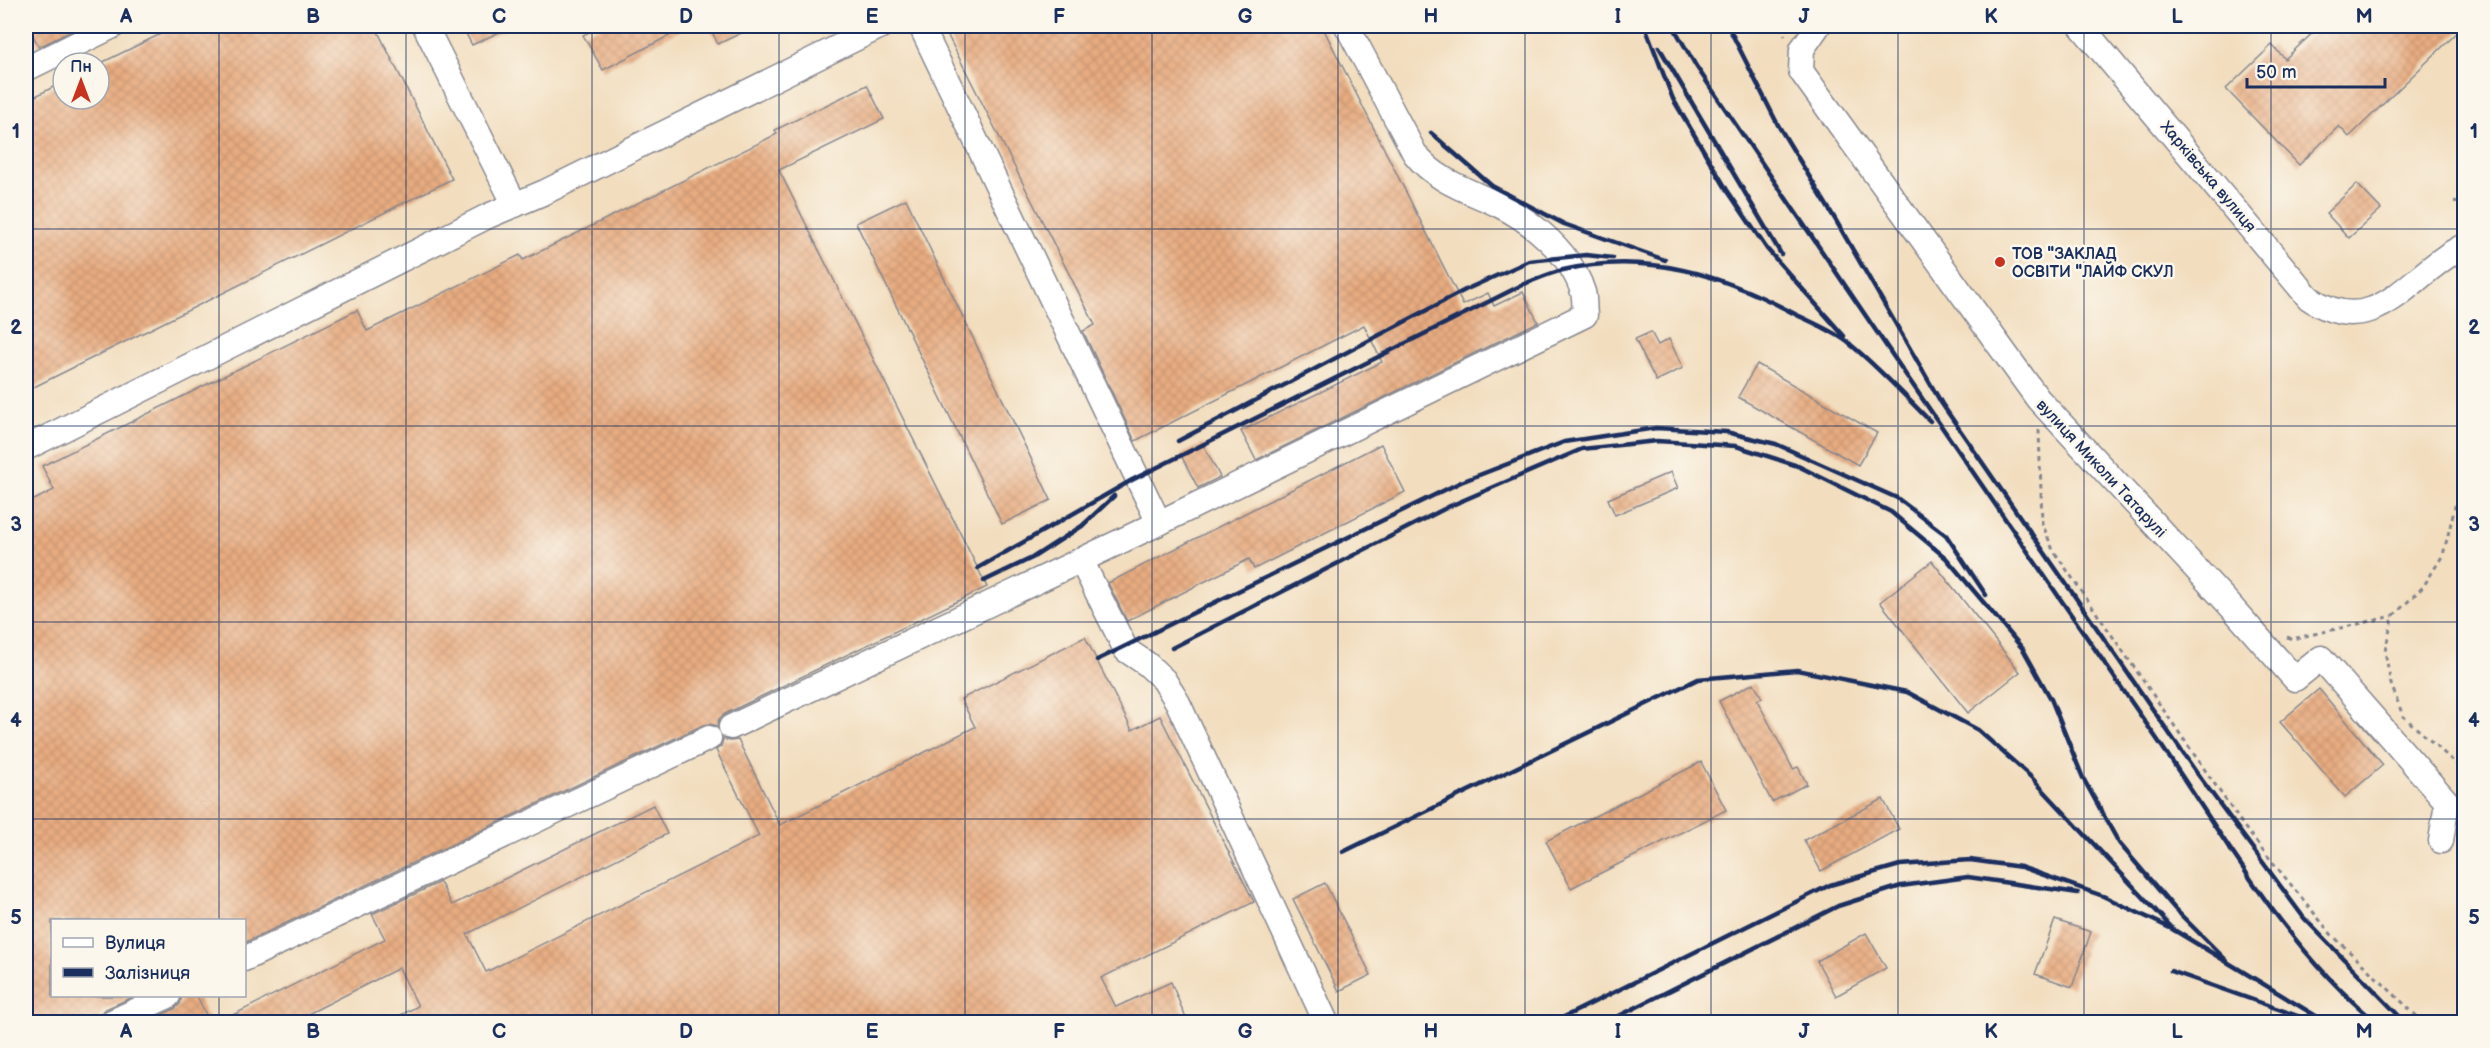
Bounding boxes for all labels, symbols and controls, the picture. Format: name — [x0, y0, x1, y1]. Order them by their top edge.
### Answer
text: A — [119, 5, 133, 29]
text: B — [306, 5, 320, 29]
text: C — [492, 5, 506, 29]
text: D — [679, 5, 693, 29]
text: E — [866, 5, 879, 29]
text: F — [1053, 5, 1065, 29]
text: G — [1238, 5, 1253, 29]
text: H — [1424, 5, 1438, 29]
text: I — [1615, 5, 1621, 29]
text: J — [1799, 5, 1811, 29]
text: K — [1984, 5, 1998, 29]
text: L — [2171, 5, 2183, 29]
text: M — [2355, 5, 2373, 29]
north arrow — [51, 51, 111, 111]
scale bar — [2247, 51, 2385, 89]
text: Пн — [70, 58, 92, 77]
text: 50 m — [2256, 62, 2297, 83]
street label: Харківська вулиця — [2156, 118, 2260, 236]
text: 1 — [12, 120, 20, 144]
text: 1 — [2470, 120, 2478, 144]
place label: ТОВ "ЗАКЛАД ОСВІТИ "ЛАЙФ СКУЛ — [2012, 245, 2174, 282]
marker: ТОВ "ЗАКЛАД ОСВІТИ "ЛАЙФ СКУЛ — [1993, 255, 2007, 269]
text: 2 — [10, 316, 22, 340]
text: 2 — [2468, 316, 2480, 340]
street label: вулиця Миколи Татарулі — [2032, 396, 2170, 542]
text: 3 — [10, 513, 22, 537]
text: 3 — [2468, 513, 2480, 537]
text: 4 — [10, 709, 22, 733]
text: 4 — [2468, 709, 2480, 733]
text: 5 — [10, 906, 22, 930]
text: 5 — [2468, 906, 2480, 930]
legend — [51, 919, 246, 997]
text: Вулиця — [105, 933, 166, 954]
text: Залізниця — [105, 963, 190, 984]
text: A — [119, 1020, 133, 1044]
text: B — [306, 1020, 320, 1044]
text: C — [492, 1020, 506, 1044]
text: D — [679, 1020, 693, 1044]
text: E — [866, 1020, 879, 1044]
text: F — [1053, 1020, 1065, 1044]
text: G — [1238, 1020, 1253, 1044]
text: H — [1424, 1020, 1438, 1044]
text: I — [1615, 1020, 1621, 1044]
text: J — [1799, 1020, 1811, 1044]
text: K — [1984, 1020, 1998, 1044]
text: L — [2171, 1020, 2183, 1044]
text: M — [2355, 1020, 2373, 1044]

